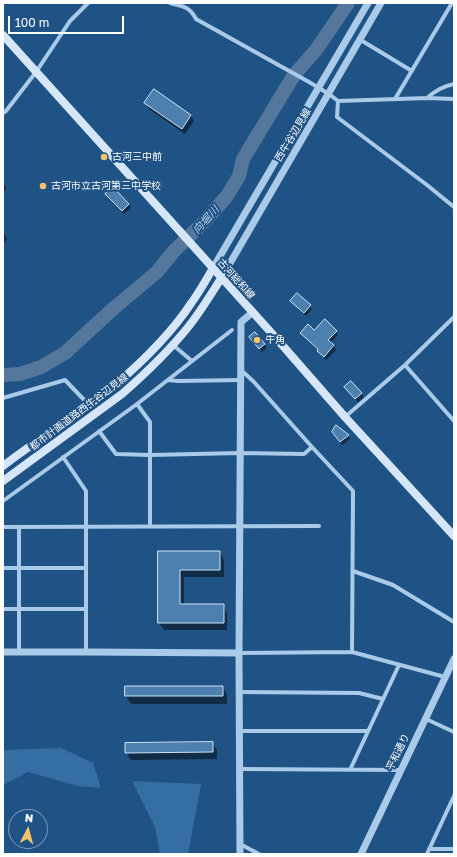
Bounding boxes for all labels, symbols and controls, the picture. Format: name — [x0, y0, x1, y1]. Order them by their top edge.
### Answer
scale bar — [10, 8, 126, 34]
text: 100 m — [15, 15, 49, 30]
street label: 西牛谷辺見線 — [272, 106, 314, 164]
place label: 古河三中前 — [112, 151, 162, 163]
marker: 古河三中前 — [99, 152, 109, 162]
place label: 古河市立古河第三中学校 — [51, 180, 161, 192]
marker: 古河市立古河第三中学校 — [38, 181, 48, 191]
water label: 向堀川 — [190, 203, 222, 237]
street label: 古河総和線 — [215, 256, 257, 302]
place label: 牛角 — [265, 334, 285, 346]
marker: 牛角 — [252, 335, 262, 345]
street label: 都市計画道路西牛谷辺見線 — [27, 371, 131, 453]
street label: 平和通り — [384, 731, 412, 773]
north arrow — [8, 809, 48, 849]
text: N — [24, 811, 34, 824]

